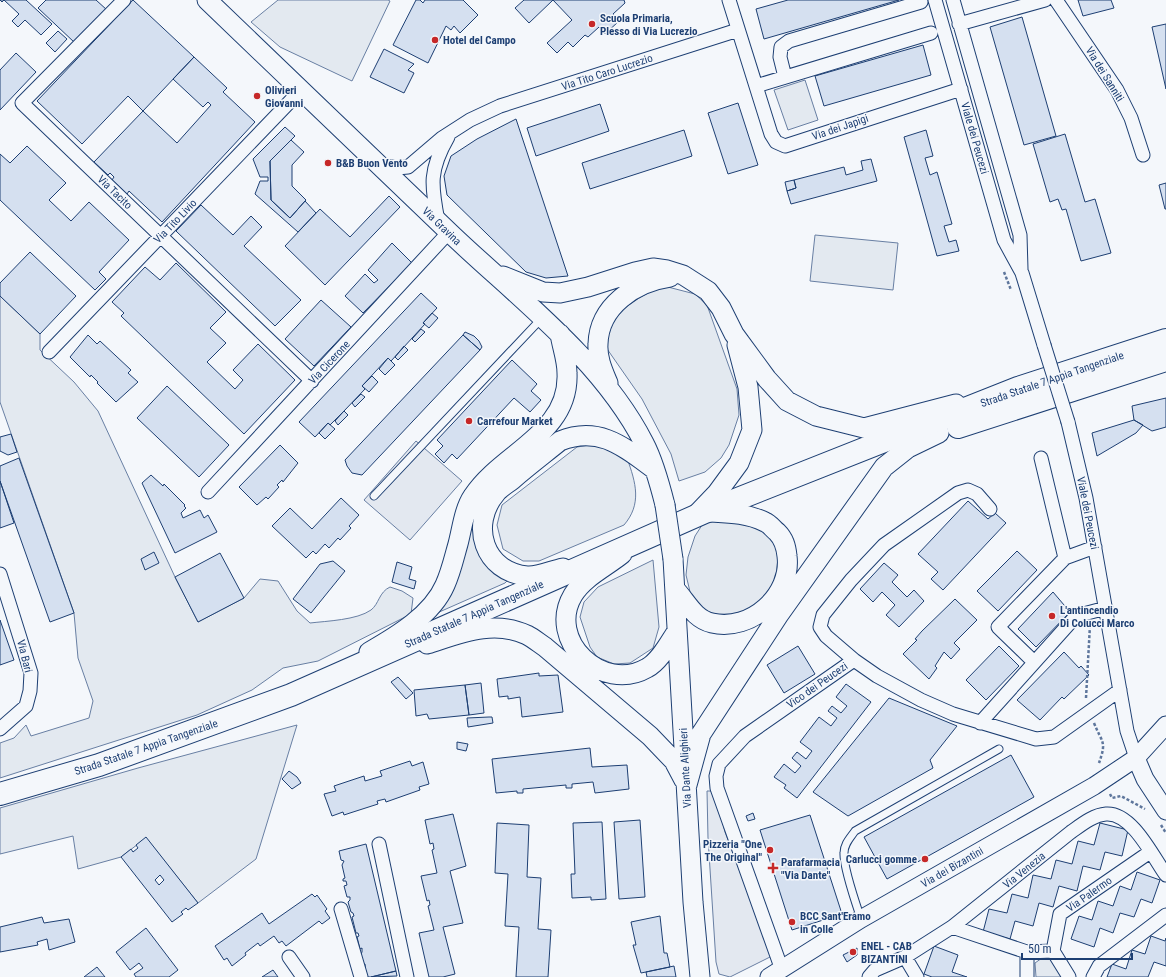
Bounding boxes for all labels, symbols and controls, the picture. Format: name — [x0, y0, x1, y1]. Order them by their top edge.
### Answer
place label: Scuola Primaria, Plesso di Via Lucrezio — [600, 12, 698, 38]
marker: Scuola Primaria, Plesso di Via Lucrezio — [587, 19, 597, 29]
place label: Hotel del Campo — [443, 34, 516, 47]
marker: Hotel del Campo — [430, 35, 440, 45]
street label: Via dei Sanniti — [1083, 44, 1127, 104]
street label: Via Tito Caro Lucrezio — [560, 51, 655, 93]
place label: Olivieri Giovanni — [265, 84, 303, 110]
marker: Olivieri Giovanni — [252, 91, 262, 101]
street label: Viale dei Peucezi — [958, 101, 991, 175]
street label: Via dei Japigi — [810, 112, 870, 143]
place label: B&B Buon Vento — [336, 157, 408, 170]
marker: B&B Buon Vento — [323, 158, 333, 168]
street label: Via Tacito — [95, 173, 135, 212]
street label: Via Tito Livio — [151, 196, 200, 246]
street label: Via Gravina — [419, 205, 464, 248]
street label: Via Cicerone — [306, 338, 353, 387]
street label: Strada Statale 7 Appia Tangenziale — [979, 349, 1126, 410]
place label: Carrefour Market — [477, 415, 553, 428]
marker: Carrefour Market — [464, 416, 474, 426]
street label: Viale dei Peucezi — [1074, 476, 1101, 551]
street label: Strada Statale 7 Appia Tangenziale — [403, 578, 546, 651]
place label: L'antincendio Di Colucci Marco — [1060, 604, 1135, 630]
marker: L'antincendio Di Colucci Marco — [1047, 611, 1057, 621]
street label: Via Bari — [14, 638, 35, 674]
street label: Vico dei Peucezi — [784, 660, 850, 711]
street label: Strada Statale 7 Appia Tangenziale — [73, 717, 220, 778]
street label: Via Dante Alighieri — [677, 728, 694, 808]
place label: Pizzeria "One The Original" — [703, 838, 762, 864]
street label: Via dei Bizantini — [919, 844, 986, 890]
marker: Pizzeria "One The Original" — [765, 845, 775, 855]
street label: Via Venezia — [1001, 849, 1048, 891]
place label: Carlucci gomme — [846, 853, 917, 866]
marker: Carlucci gomme — [920, 854, 930, 864]
place label: Parafarmacia "Via Dante" — [781, 856, 840, 882]
marker: Parafarmacia "Via Dante" — [768, 863, 778, 873]
street label: Via Palermo — [1064, 874, 1115, 915]
place label: BCC Sant'Eramo in Colle — [800, 910, 871, 936]
marker: BCC Sant'Eramo in Colle — [787, 917, 797, 927]
scale bar — [1022, 935, 1132, 961]
place label: ENEL - CAB BIZANTINI — [861, 940, 912, 966]
text: 50 m — [1028, 942, 1052, 956]
marker: ENEL - CAB BIZANTINI — [848, 947, 858, 957]

